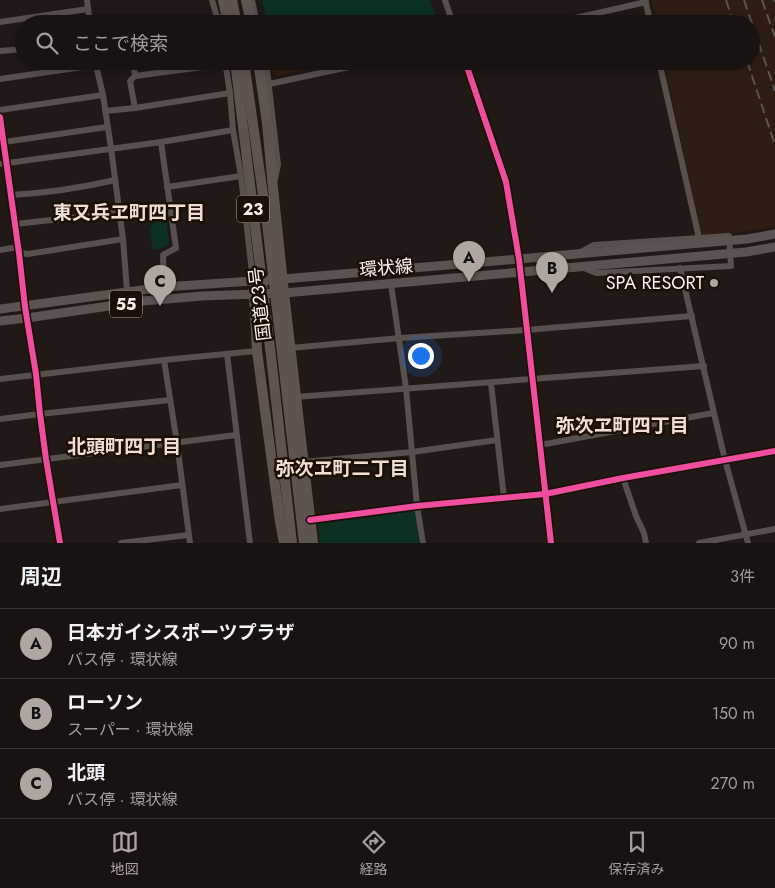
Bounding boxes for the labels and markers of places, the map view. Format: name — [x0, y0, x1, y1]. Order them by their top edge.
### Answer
pin: A — [453, 241, 485, 282]
pin: B — [536, 252, 568, 293]
pin: C — [144, 265, 176, 306]
place label: SPA RESORT — [606, 270, 705, 296]
marker: SPA RESORT — [708, 277, 720, 289]

